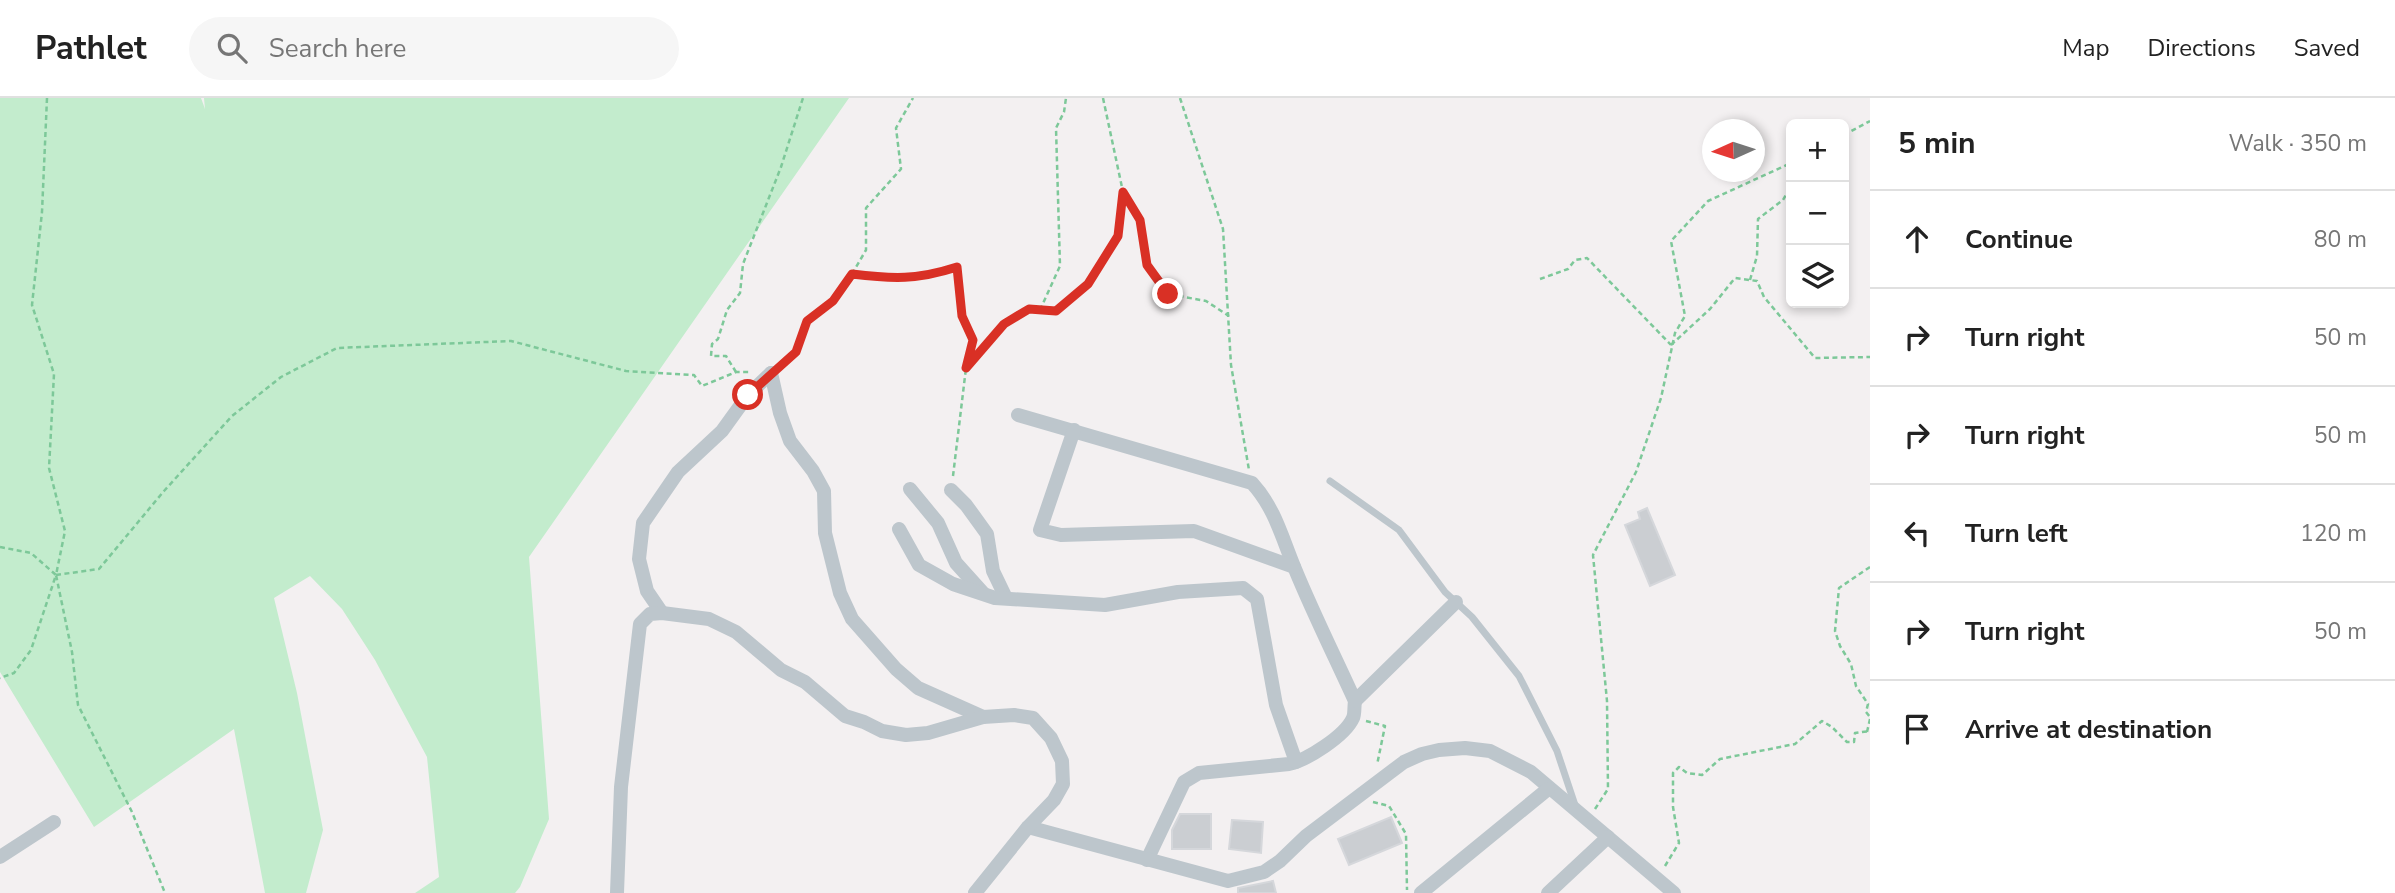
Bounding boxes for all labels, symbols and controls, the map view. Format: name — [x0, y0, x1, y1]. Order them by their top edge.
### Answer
search box — [189, 17, 679, 80]
text: Pathlet — [35, 26, 147, 71]
icon: search — [213, 29, 251, 67]
text: Search here — [269, 31, 406, 66]
text: Map — [2062, 32, 2109, 64]
text: Directions — [2147, 32, 2256, 64]
text: Saved — [2294, 32, 2360, 64]
north arrow — [1702, 119, 1765, 182]
map controls — [1786, 119, 1849, 308]
button: + — [1786, 119, 1849, 182]
text: 5 min — [1898, 123, 1976, 164]
text: Walk · 350 m — [2228, 128, 2367, 159]
button: − — [1786, 182, 1849, 245]
icon: ahead — [1898, 220, 1936, 258]
text: Continue — [1965, 222, 2073, 257]
text: 80 m — [2314, 224, 2367, 255]
button: layers — [1786, 245, 1849, 308]
route end — [1152, 278, 1183, 309]
icon: right — [1898, 318, 1936, 356]
text: Turn right — [1965, 320, 2084, 355]
text: 50 m — [2314, 322, 2367, 353]
route start — [732, 379, 763, 410]
icon: right — [1898, 416, 1936, 454]
text: Turn right — [1965, 418, 2084, 453]
text: 50 m — [2314, 420, 2367, 451]
icon: left — [1898, 514, 1936, 552]
text: Turn left — [1965, 516, 2068, 551]
text: 120 m — [2300, 518, 2367, 549]
icon: right — [1898, 612, 1936, 650]
text: Turn right — [1965, 614, 2084, 649]
text: 50 m — [2314, 616, 2367, 647]
icon: arrive — [1898, 710, 1936, 748]
text: Arrive at destination — [1965, 712, 2212, 747]

